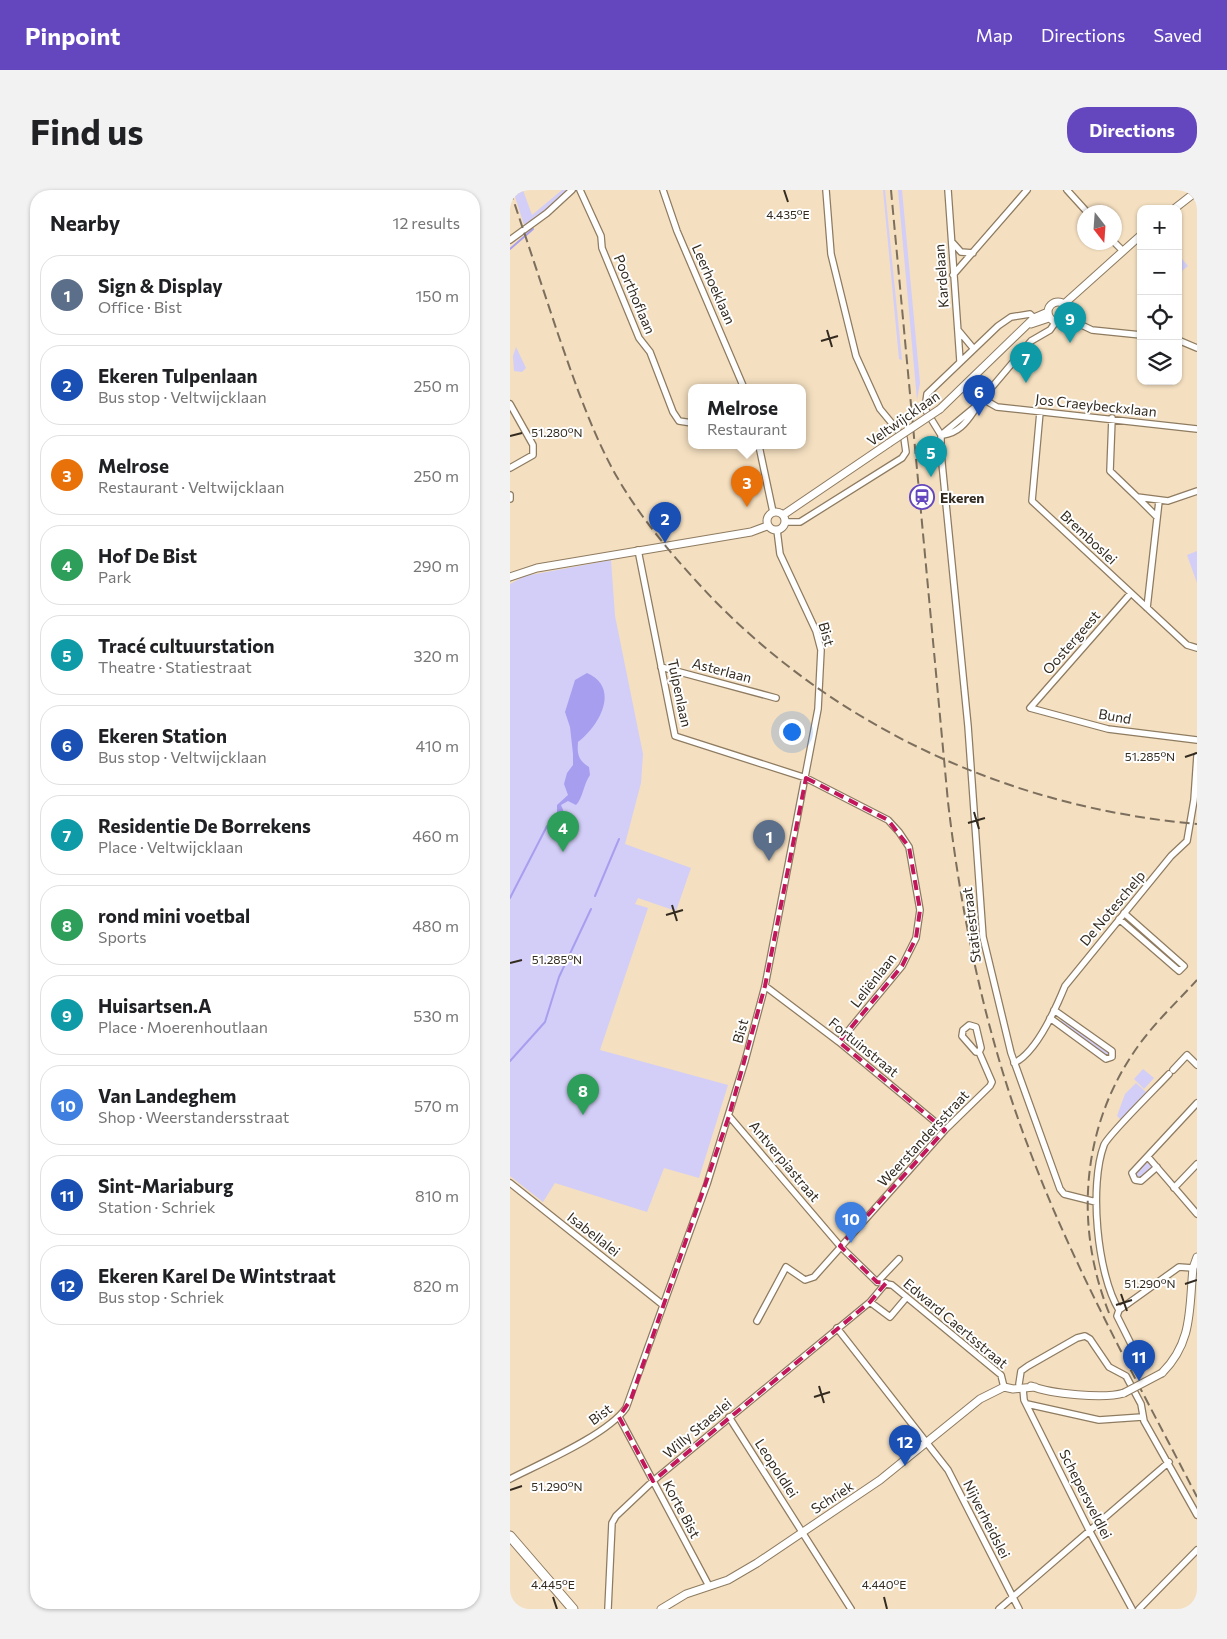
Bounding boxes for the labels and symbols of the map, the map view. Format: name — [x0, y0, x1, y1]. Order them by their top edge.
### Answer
north arrow — [1077, 205, 1122, 250]
text: 4.435°E — [766, 207, 810, 221]
street label: Leerhoeklaan — [689, 241, 739, 327]
street label: Kardelaan — [930, 244, 952, 308]
street label: Poorthoflaan — [611, 252, 659, 336]
pin: 9 — [1054, 302, 1086, 343]
pin: 7 — [1010, 342, 1042, 383]
pin: 6 — [963, 375, 995, 416]
street label: Veltwijcklaan — [864, 387, 942, 449]
street label: Jos Craeybeckxlaan — [1034, 390, 1158, 420]
text: 51.280°N — [531, 425, 583, 439]
pin: 5 — [915, 436, 947, 477]
pin: 3 — [731, 466, 763, 507]
station icon: Ekeren — [909, 484, 935, 510]
place label: Ekeren — [940, 489, 984, 506]
pin: 2 — [649, 502, 681, 543]
street label: Bremboslei — [1057, 506, 1121, 568]
street label: Oostergeest — [1039, 606, 1103, 677]
street label: Bist — [815, 620, 839, 648]
street label: Asterlaan — [690, 654, 754, 686]
street label: Tulpenlaan — [665, 657, 695, 729]
street label: Bund — [1097, 705, 1133, 727]
your location — [779, 719, 805, 745]
text: 51.285°N — [1125, 749, 1175, 763]
pin: 4 — [547, 811, 579, 852]
pin: 1 — [753, 820, 785, 861]
street label: De Noteschelp — [1076, 867, 1148, 949]
street label: Statiestraat — [958, 886, 984, 964]
street label: Leliënlaan — [847, 949, 899, 1011]
text: 51.285°N — [532, 952, 582, 966]
street label: Fortuinstraat — [826, 1014, 902, 1080]
street label: Bist — [729, 1017, 751, 1045]
pin: 8 — [567, 1074, 599, 1115]
street label: Weerstandersstraat — [874, 1086, 972, 1190]
street label: Antverpiastraat — [746, 1117, 824, 1205]
pin: 10 — [835, 1202, 867, 1243]
street label: Isabellalei — [564, 1208, 624, 1260]
street label: Edward Caertsstraat — [900, 1274, 1012, 1372]
text: 51.290°N — [1124, 1276, 1176, 1290]
pin: 11 — [1123, 1340, 1155, 1381]
street label: Willy Staeslei — [659, 1394, 735, 1462]
street label: Bist — [585, 1400, 615, 1428]
pin: 12 — [889, 1425, 921, 1466]
street label: Leopoldlei — [752, 1435, 802, 1501]
street label: Schepersveldlei — [1056, 1446, 1116, 1542]
street label: Korte Bist — [660, 1477, 704, 1541]
street label: Schriek — [808, 1477, 857, 1517]
street label: Nijverheidslei — [960, 1477, 1014, 1561]
text: 51.290°N — [531, 1479, 583, 1493]
text: 4.445°E — [531, 1577, 575, 1591]
text: 4.440°E — [862, 1577, 906, 1591]

